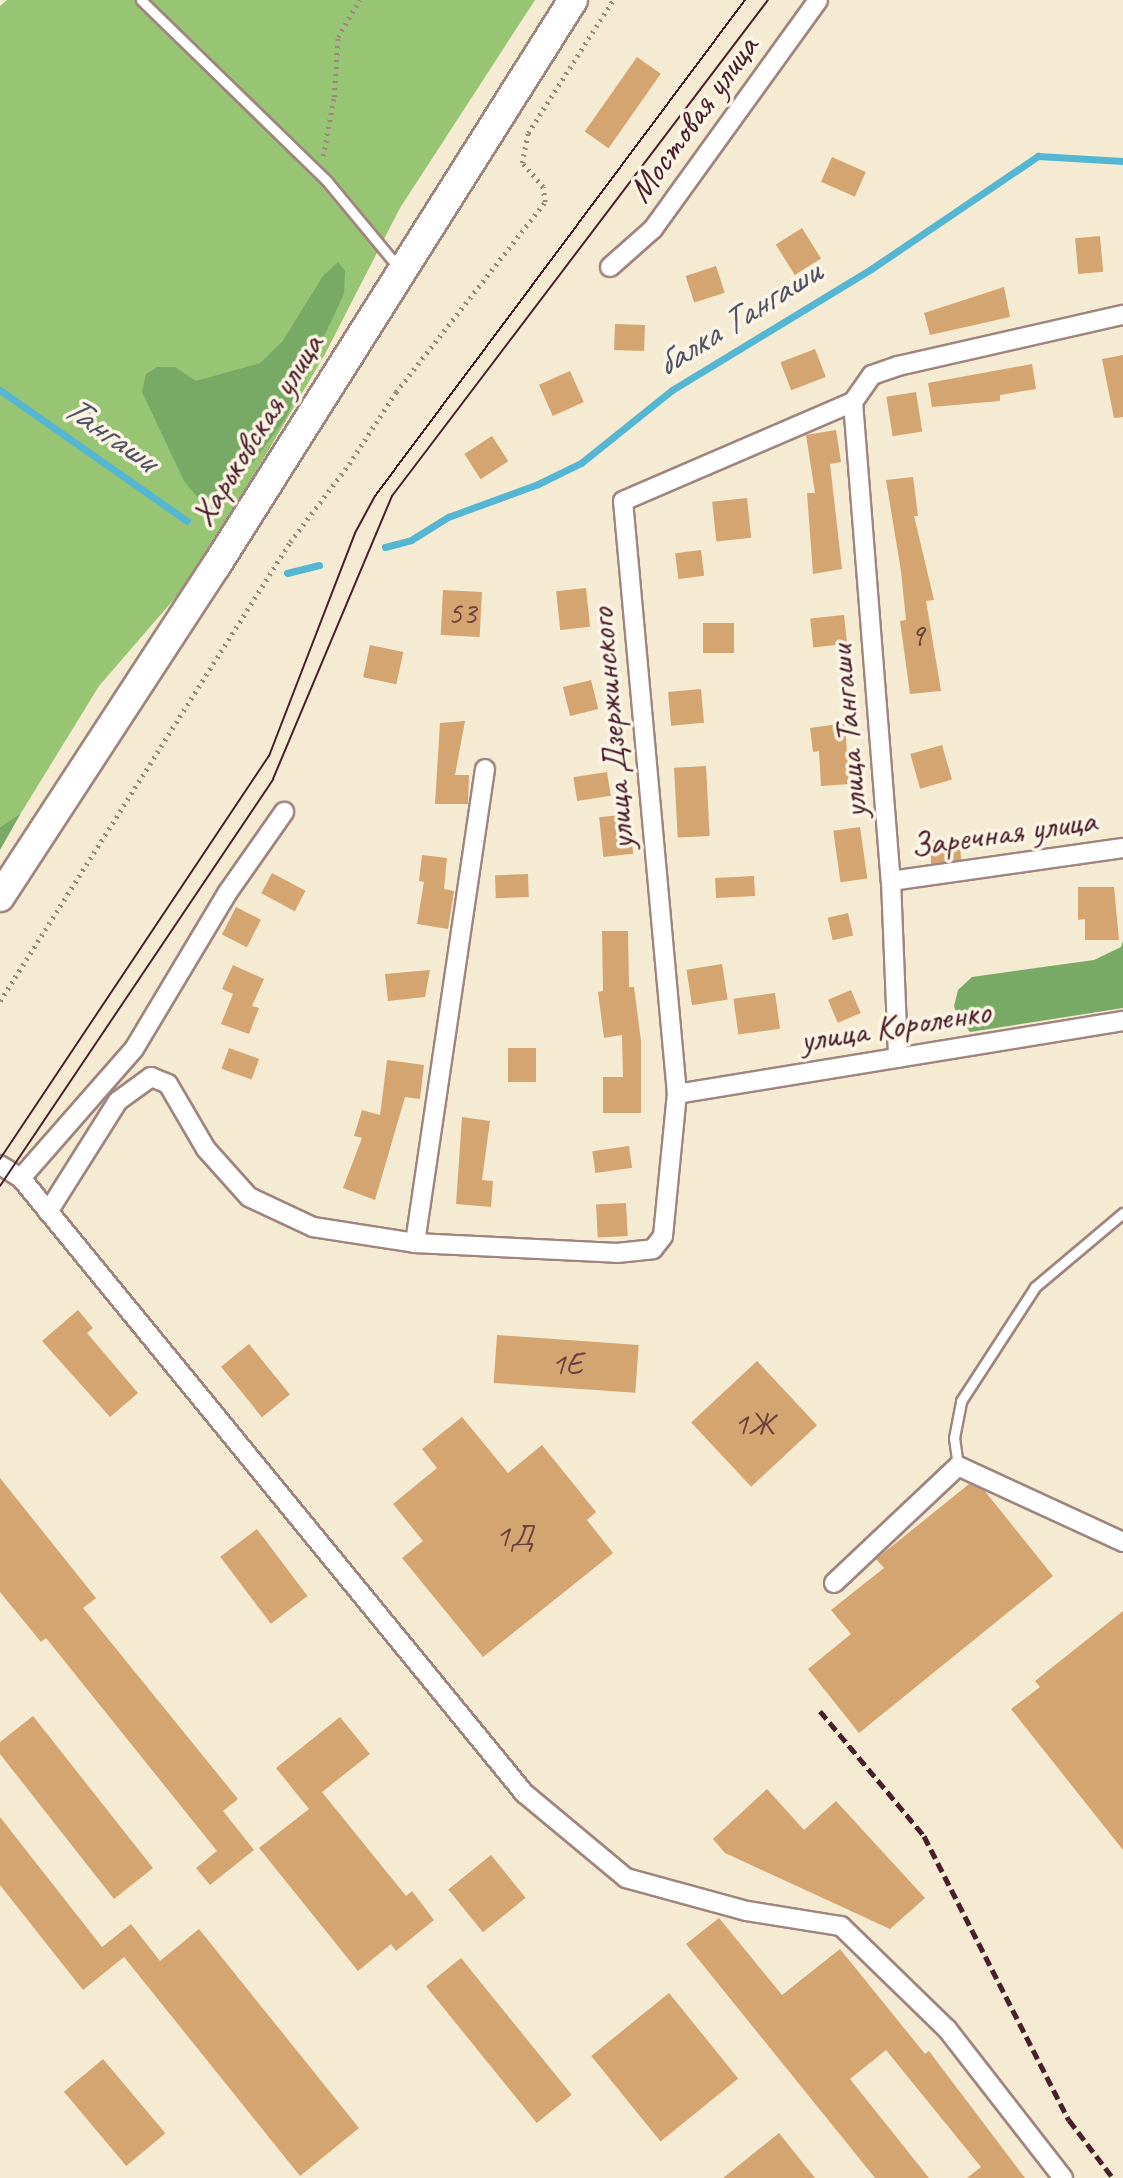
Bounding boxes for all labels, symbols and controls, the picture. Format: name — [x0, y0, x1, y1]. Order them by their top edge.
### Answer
street label: Мостовая улица — [618, 27, 768, 211]
water label: балка Тангаши — [650, 251, 826, 385]
street label: Харьковская улица — [181, 326, 333, 534]
water label: Тангаши — [55, 385, 165, 481]
house number: 53 — [448, 594, 476, 632]
street label: улица Дзержинского — [581, 608, 643, 850]
house number: 9 — [910, 616, 924, 654]
street label: улица Тангаши — [820, 644, 876, 820]
street label: Заречная улица — [906, 799, 1100, 867]
street label: улица Короленко — [798, 990, 992, 1062]
house number: 1Е — [551, 1345, 583, 1383]
house number: 1Ж — [734, 1405, 774, 1443]
house number: 1Д — [495, 1517, 533, 1555]

